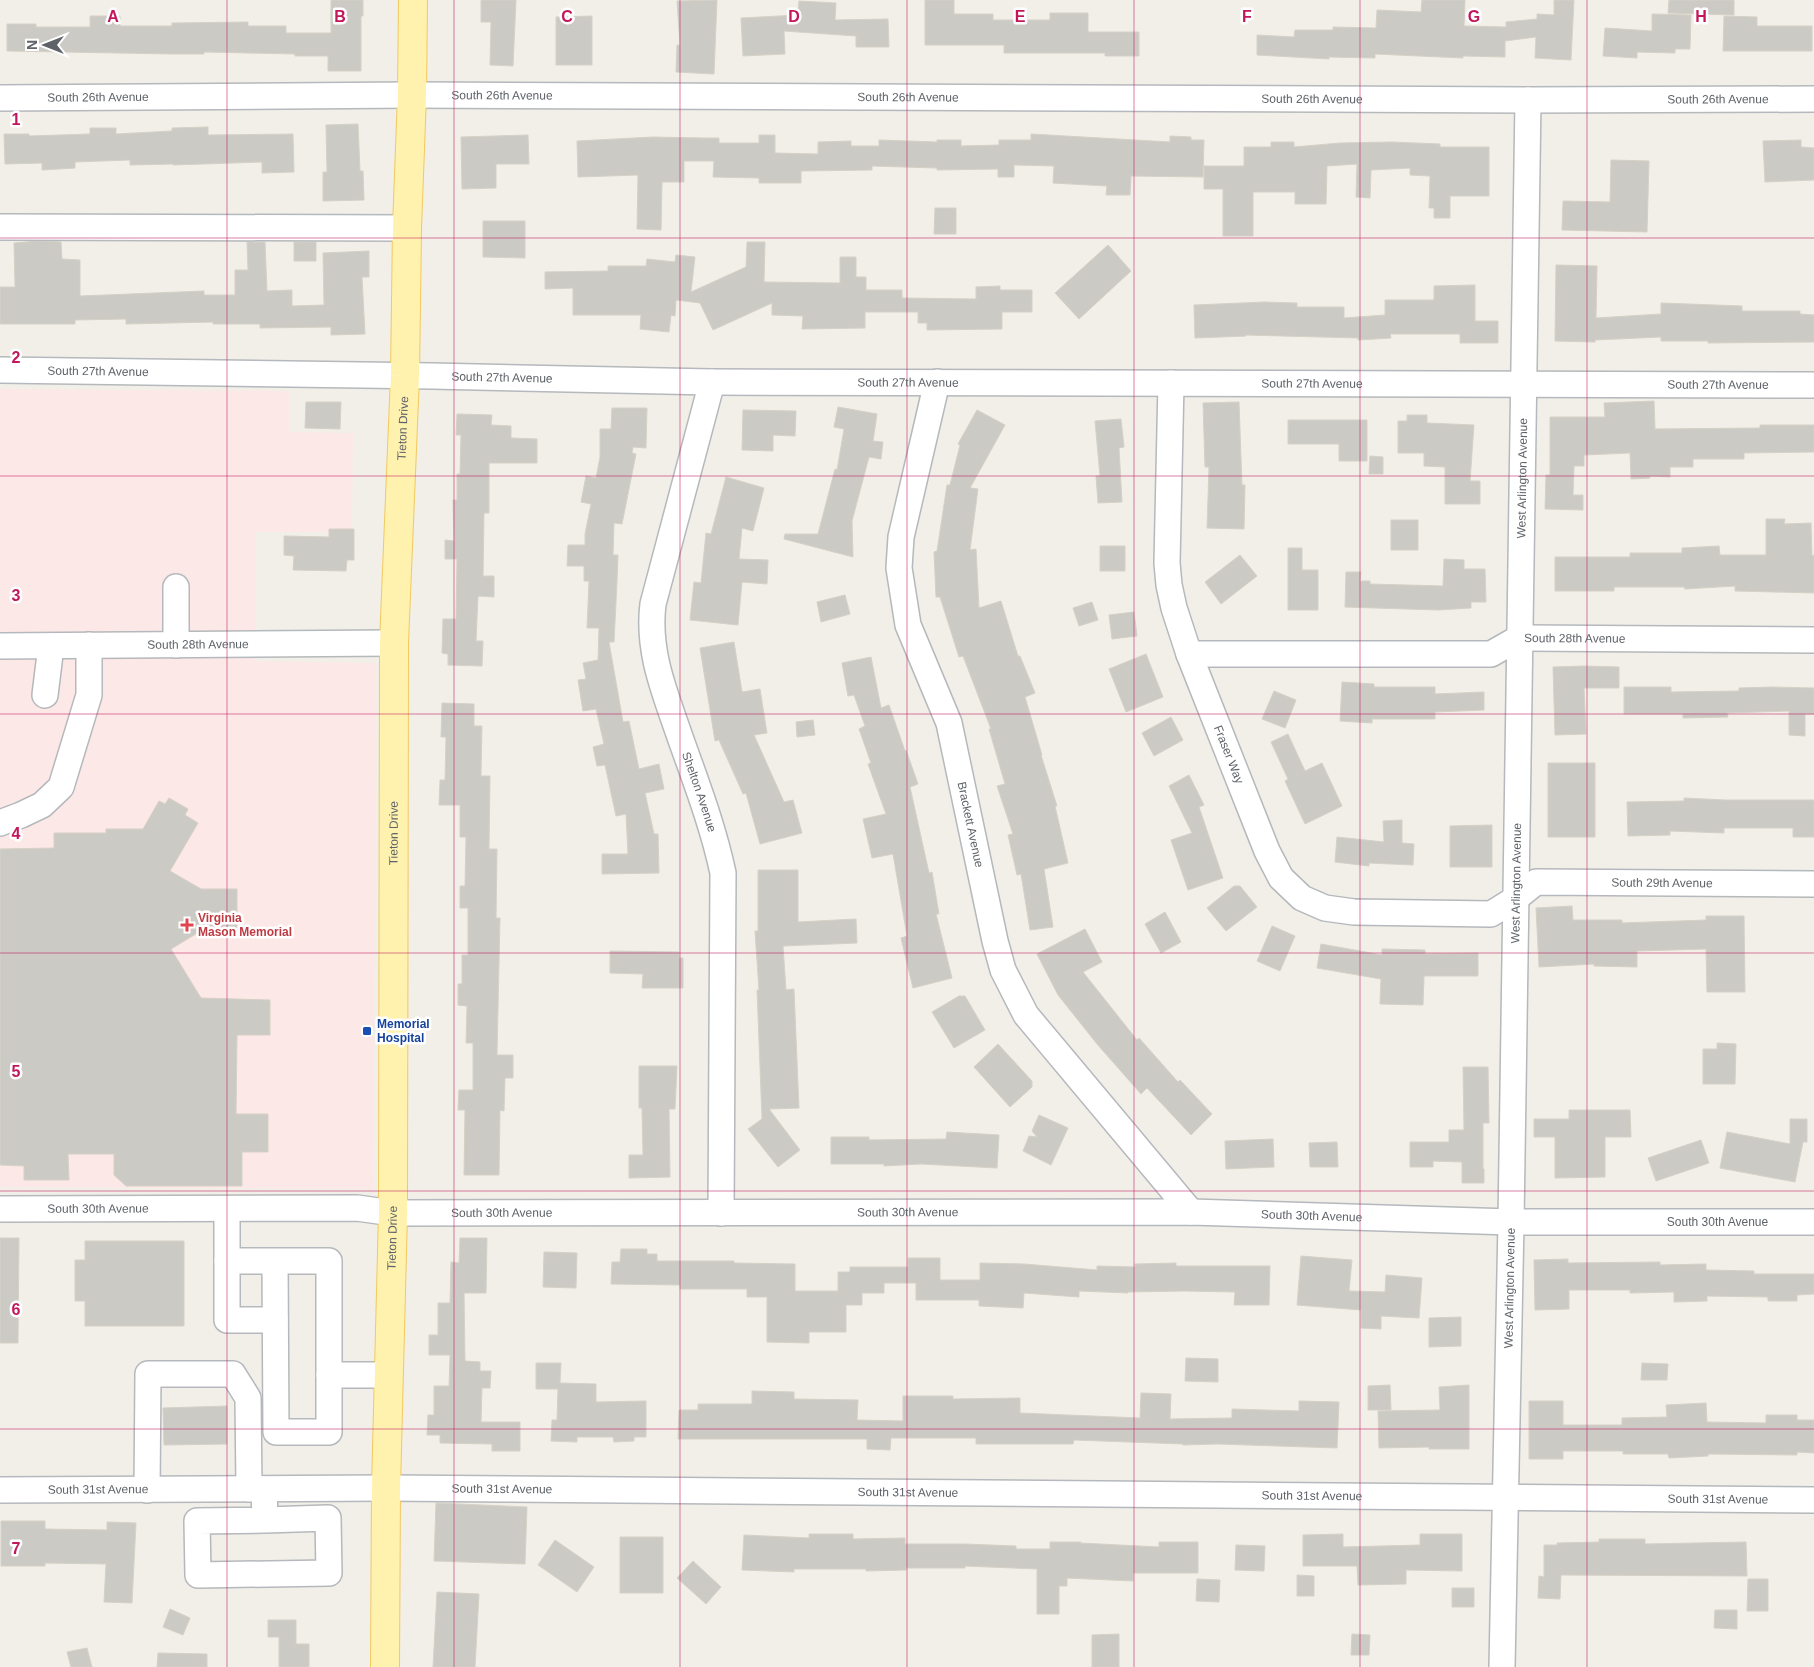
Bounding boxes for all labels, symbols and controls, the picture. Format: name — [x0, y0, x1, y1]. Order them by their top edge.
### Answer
text: A — [107, 8, 119, 25]
text: B — [334, 8, 346, 25]
text: C — [561, 8, 573, 25]
text: D — [788, 8, 800, 25]
text: E — [1015, 8, 1026, 25]
text: F — [1242, 8, 1252, 25]
text: G — [1468, 8, 1480, 25]
text: H — [1695, 8, 1707, 25]
north arrow — [20, 20, 70, 70]
text: N — [24, 40, 40, 50]
street label: South 26th Avenue — [451, 88, 553, 103]
street label: South 26th Avenue — [47, 90, 149, 105]
street label: South 26th Avenue — [857, 90, 959, 104]
street label: South 26th Avenue — [1261, 92, 1363, 106]
street label: South 26th Avenue — [1667, 92, 1769, 107]
text: 1 — [12, 111, 21, 128]
text: 2 — [12, 349, 21, 366]
street label: South 27th Avenue — [47, 364, 149, 379]
street label: South 27th Avenue — [451, 369, 553, 386]
street label: South 27th Avenue — [857, 375, 959, 390]
street label: South 27th Avenue — [1261, 376, 1363, 391]
street label: South 27th Avenue — [1667, 378, 1769, 392]
street label: Tieton Drive — [395, 396, 411, 461]
street label: West Arlington Avenue — [1514, 418, 1530, 539]
text: 3 — [12, 587, 21, 604]
street label: South 28th Avenue — [1524, 631, 1626, 646]
street label: South 28th Avenue — [147, 637, 249, 652]
street label: Fraser Way — [1211, 723, 1247, 786]
street label: Shelton Avenue — [679, 750, 719, 834]
street label: Brackett Avenue — [955, 780, 986, 869]
street label: Tieton Drive — [387, 801, 401, 865]
street label: West Arlington Avenue — [1508, 822, 1524, 943]
text: 4 — [12, 825, 21, 842]
street label: South 29th Avenue — [1611, 876, 1713, 890]
place label: Virginia Mason Memorial — [198, 911, 292, 939]
marker: Virginia Mason Memorial — [180, 918, 194, 932]
place label: Memorial Hospital — [377, 1017, 430, 1045]
marker: Memorial Hospital — [361, 1025, 373, 1037]
text: 5 — [12, 1063, 21, 1080]
street label: South 30th Avenue — [47, 1202, 149, 1216]
street label: South 30th Avenue — [857, 1205, 959, 1219]
street label: Tieton Drive — [385, 1206, 400, 1270]
street label: South 30th Avenue — [451, 1206, 553, 1220]
street label: South 30th Avenue — [1261, 1207, 1363, 1224]
street label: South 30th Avenue — [1667, 1215, 1769, 1229]
street label: West Arlington Avenue — [1501, 1227, 1518, 1348]
text: 6 — [12, 1301, 21, 1318]
street label: South 31st Avenue — [48, 1482, 149, 1497]
street label: South 31st Avenue — [452, 1482, 553, 1496]
street label: South 31st Avenue — [858, 1485, 959, 1500]
street label: South 31st Avenue — [1262, 1488, 1363, 1503]
street label: South 31st Avenue — [1668, 1492, 1769, 1507]
text: 7 — [12, 1540, 21, 1557]

